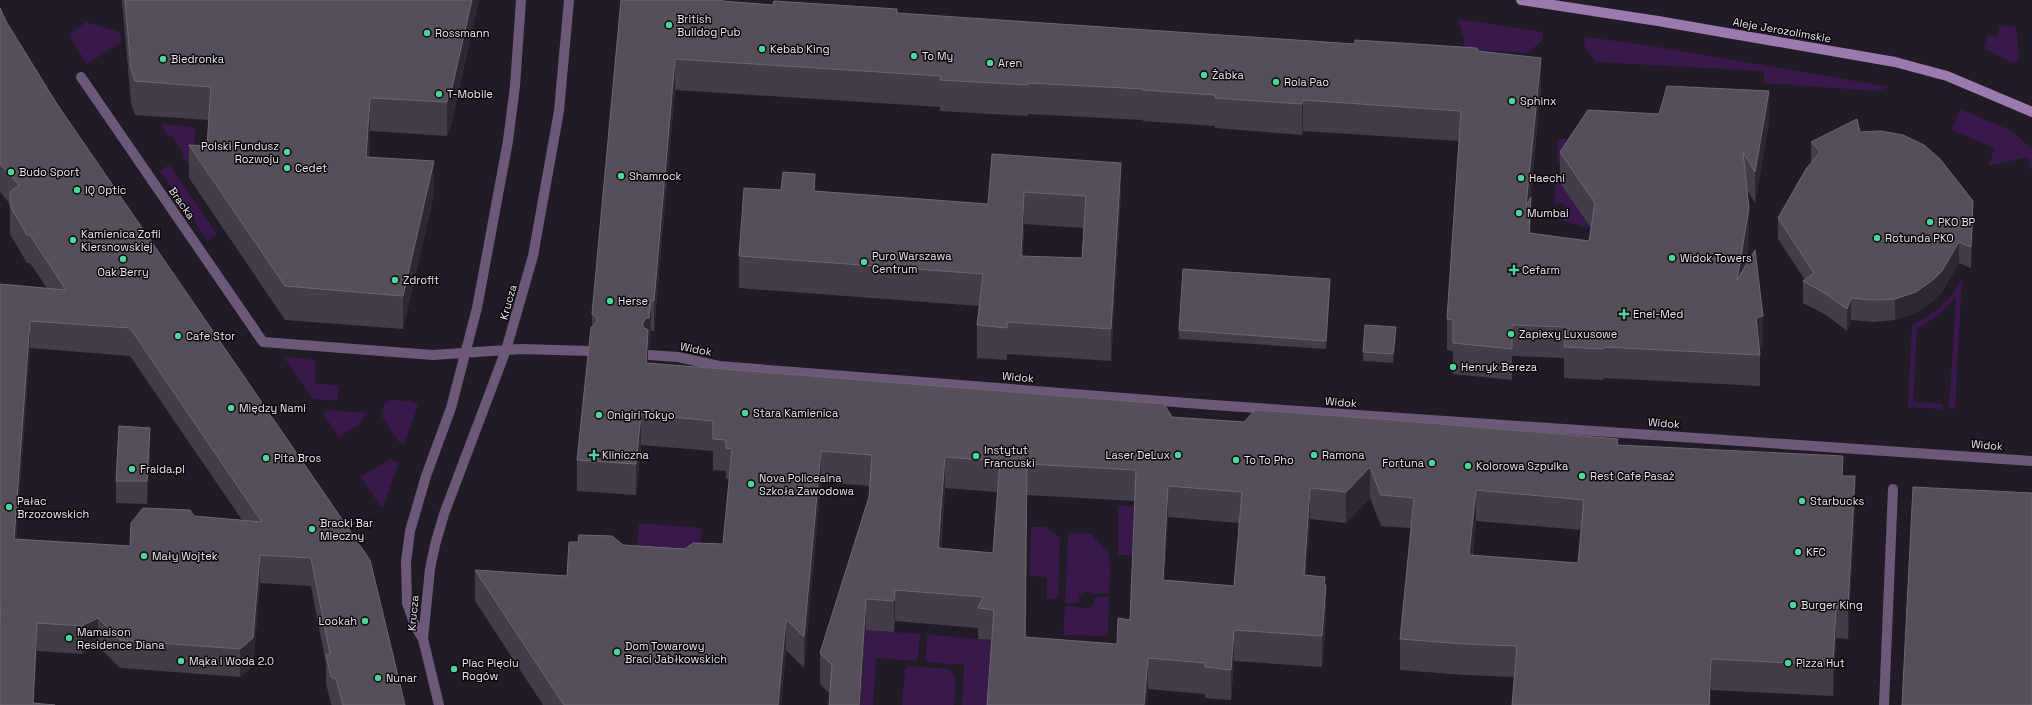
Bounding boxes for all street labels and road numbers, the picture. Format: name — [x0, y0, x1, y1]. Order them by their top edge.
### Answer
street label: Aleje Jerozolimskie — [1732, 14, 1832, 46]
street label: Bracka — [166, 184, 198, 222]
street label: Krucza — [496, 282, 520, 321]
street label: Widok — [679, 339, 713, 359]
street label: Widok — [1001, 369, 1035, 385]
street label: Widok — [1324, 394, 1358, 410]
street label: Widok — [1647, 415, 1681, 431]
street label: Widok — [1970, 437, 2004, 453]
street label: Krucza — [404, 594, 422, 632]

